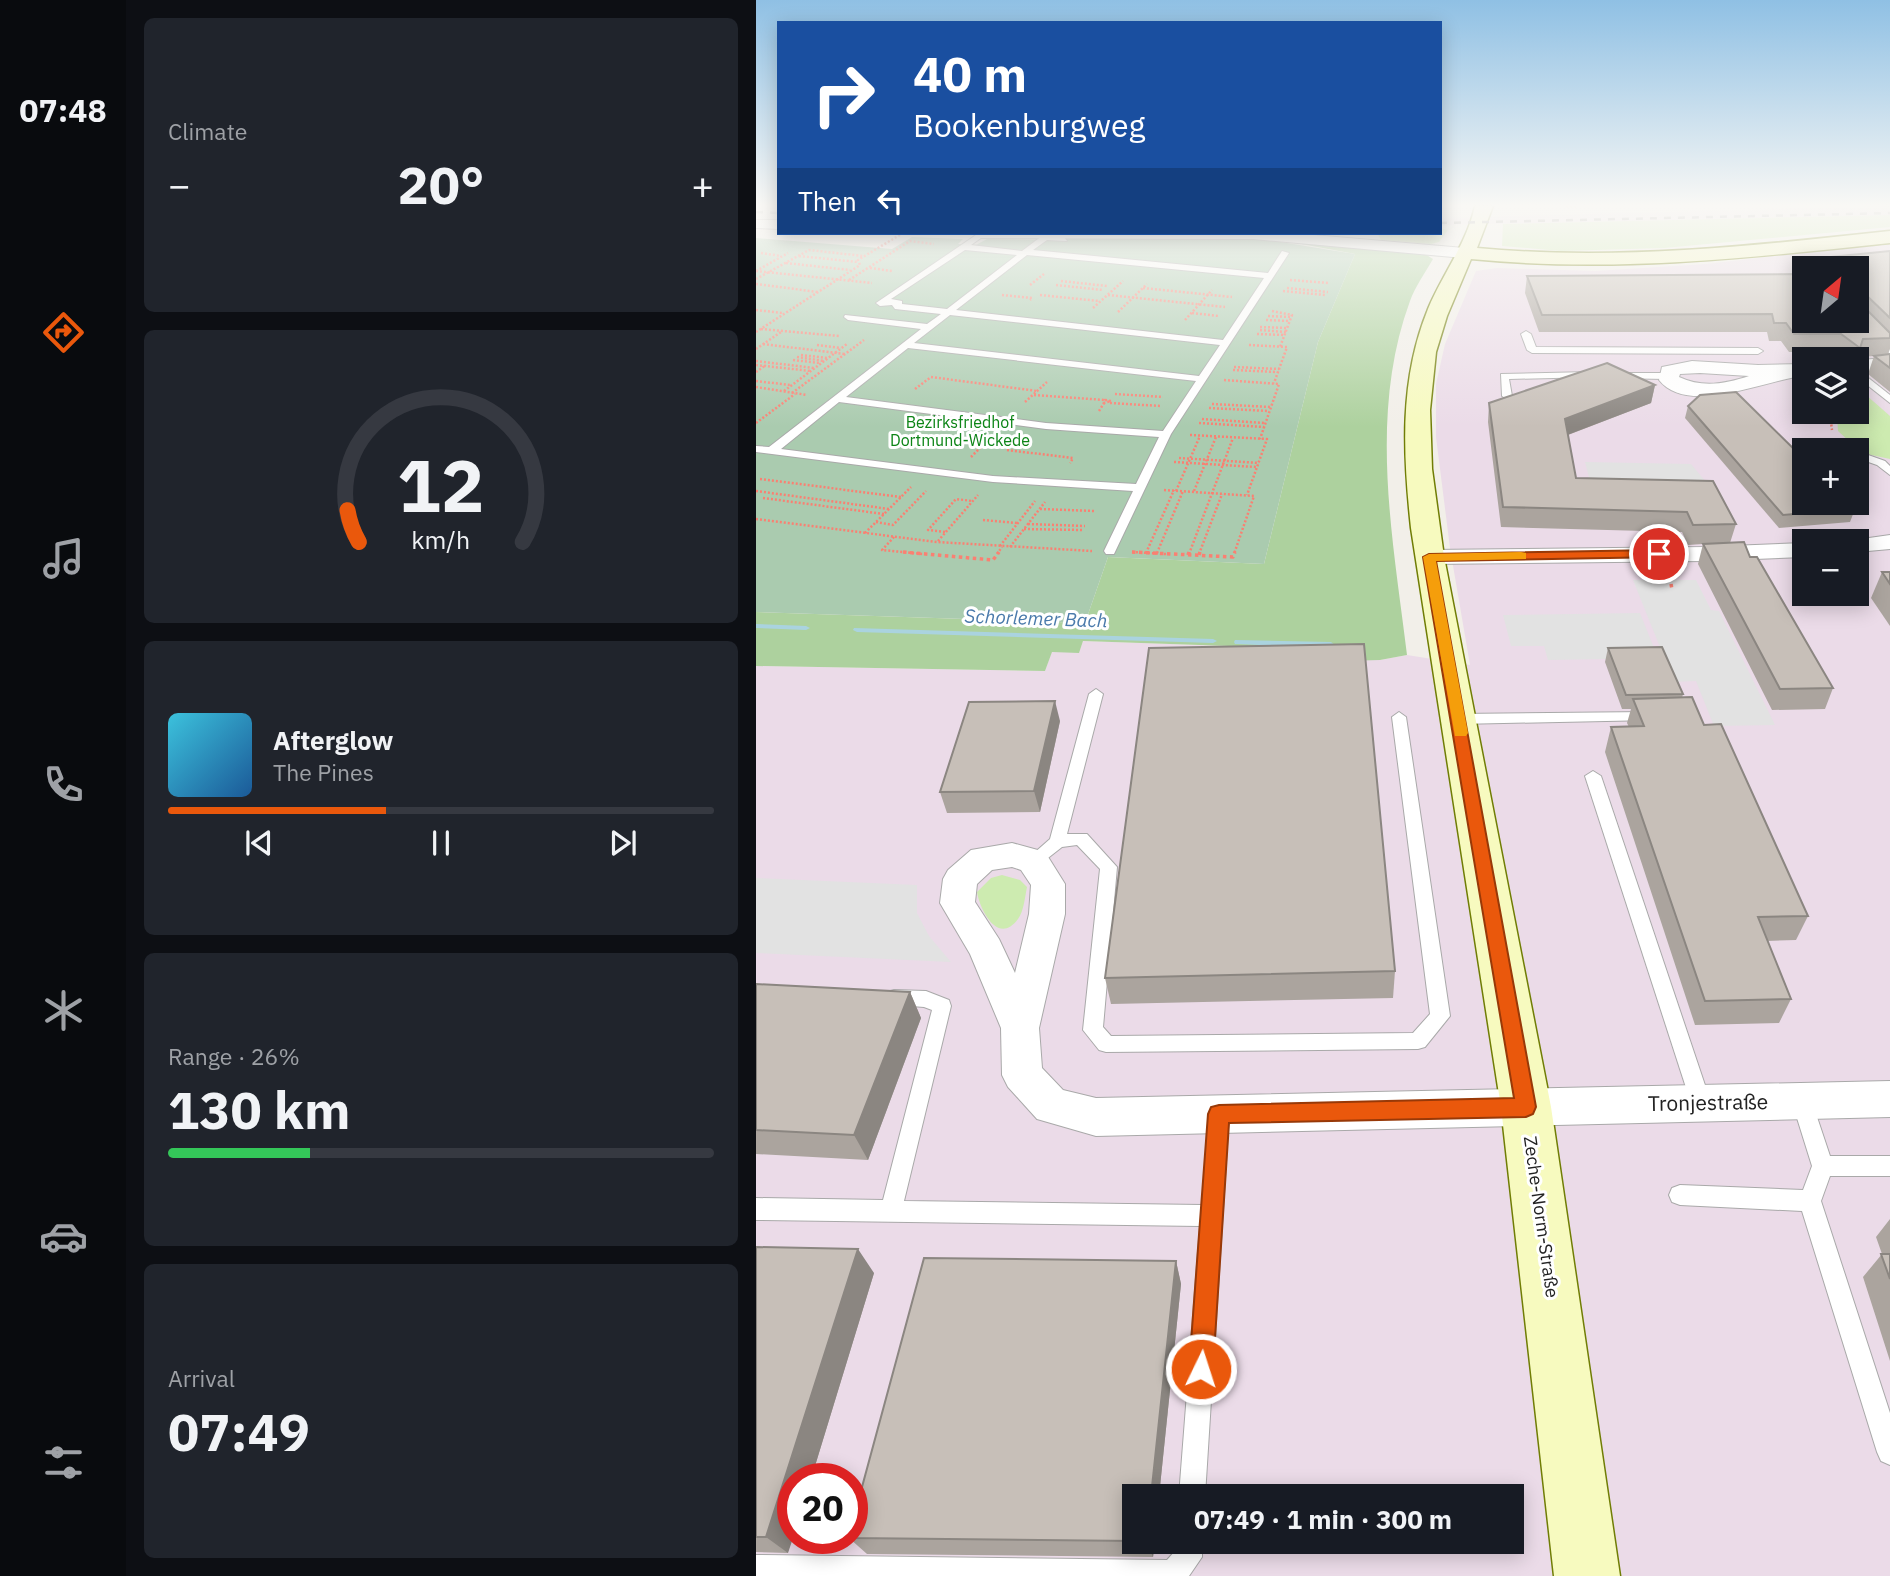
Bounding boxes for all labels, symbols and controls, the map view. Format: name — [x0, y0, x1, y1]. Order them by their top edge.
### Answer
text: 40 m — [913, 42, 1027, 105]
icon: right — [798, 49, 889, 140]
text: 07:48 — [19, 89, 107, 131]
text: Bookenburgweg — [913, 104, 1145, 146]
text: Climate — [168, 116, 247, 146]
text: 20° — [398, 151, 484, 218]
text: − — [168, 160, 191, 209]
text: + — [691, 160, 714, 209]
icon: left — [871, 182, 909, 220]
text: Then — [798, 184, 857, 218]
north arrow — [1792, 256, 1869, 332]
map controls — [1792, 256, 1869, 606]
icon: directions — [39, 308, 88, 357]
button: layers — [1792, 347, 1869, 424]
park label: Bezirksfriedhof Dortmund-Wickede — [890, 412, 1030, 450]
text: 12 — [397, 438, 485, 533]
button: + — [1792, 438, 1869, 515]
text: km/h — [412, 523, 470, 556]
pin — [1629, 524, 1689, 584]
button: − — [1792, 529, 1869, 606]
icon: music — [39, 534, 88, 583]
icon: arrive — [1640, 535, 1678, 573]
water label: Schorlemer Bach — [964, 604, 1108, 632]
text: Afterglow — [273, 723, 393, 757]
text: The Pines — [273, 757, 374, 787]
icon: phone — [39, 760, 88, 809]
icon: previous — [240, 824, 278, 862]
icon: pause — [422, 824, 460, 862]
icon: next — [604, 824, 642, 862]
icon: climate — [39, 986, 88, 1035]
text: Range · 26% — [168, 1041, 300, 1071]
text: 130 km — [168, 1076, 350, 1143]
street label: Tronjestraße — [1648, 1087, 1768, 1117]
street label: Zeche-Norm-Straße — [1519, 1135, 1564, 1299]
icon: car — [39, 1212, 88, 1261]
position arrow — [1164, 1332, 1238, 1406]
text: Arrival — [168, 1363, 235, 1393]
text: 07:49 — [168, 1398, 310, 1465]
icon: filters — [39, 1438, 88, 1487]
speed limit sign: 20 — [777, 1463, 868, 1554]
text: 07:49 · 1 min · 300 m — [1194, 1502, 1452, 1536]

